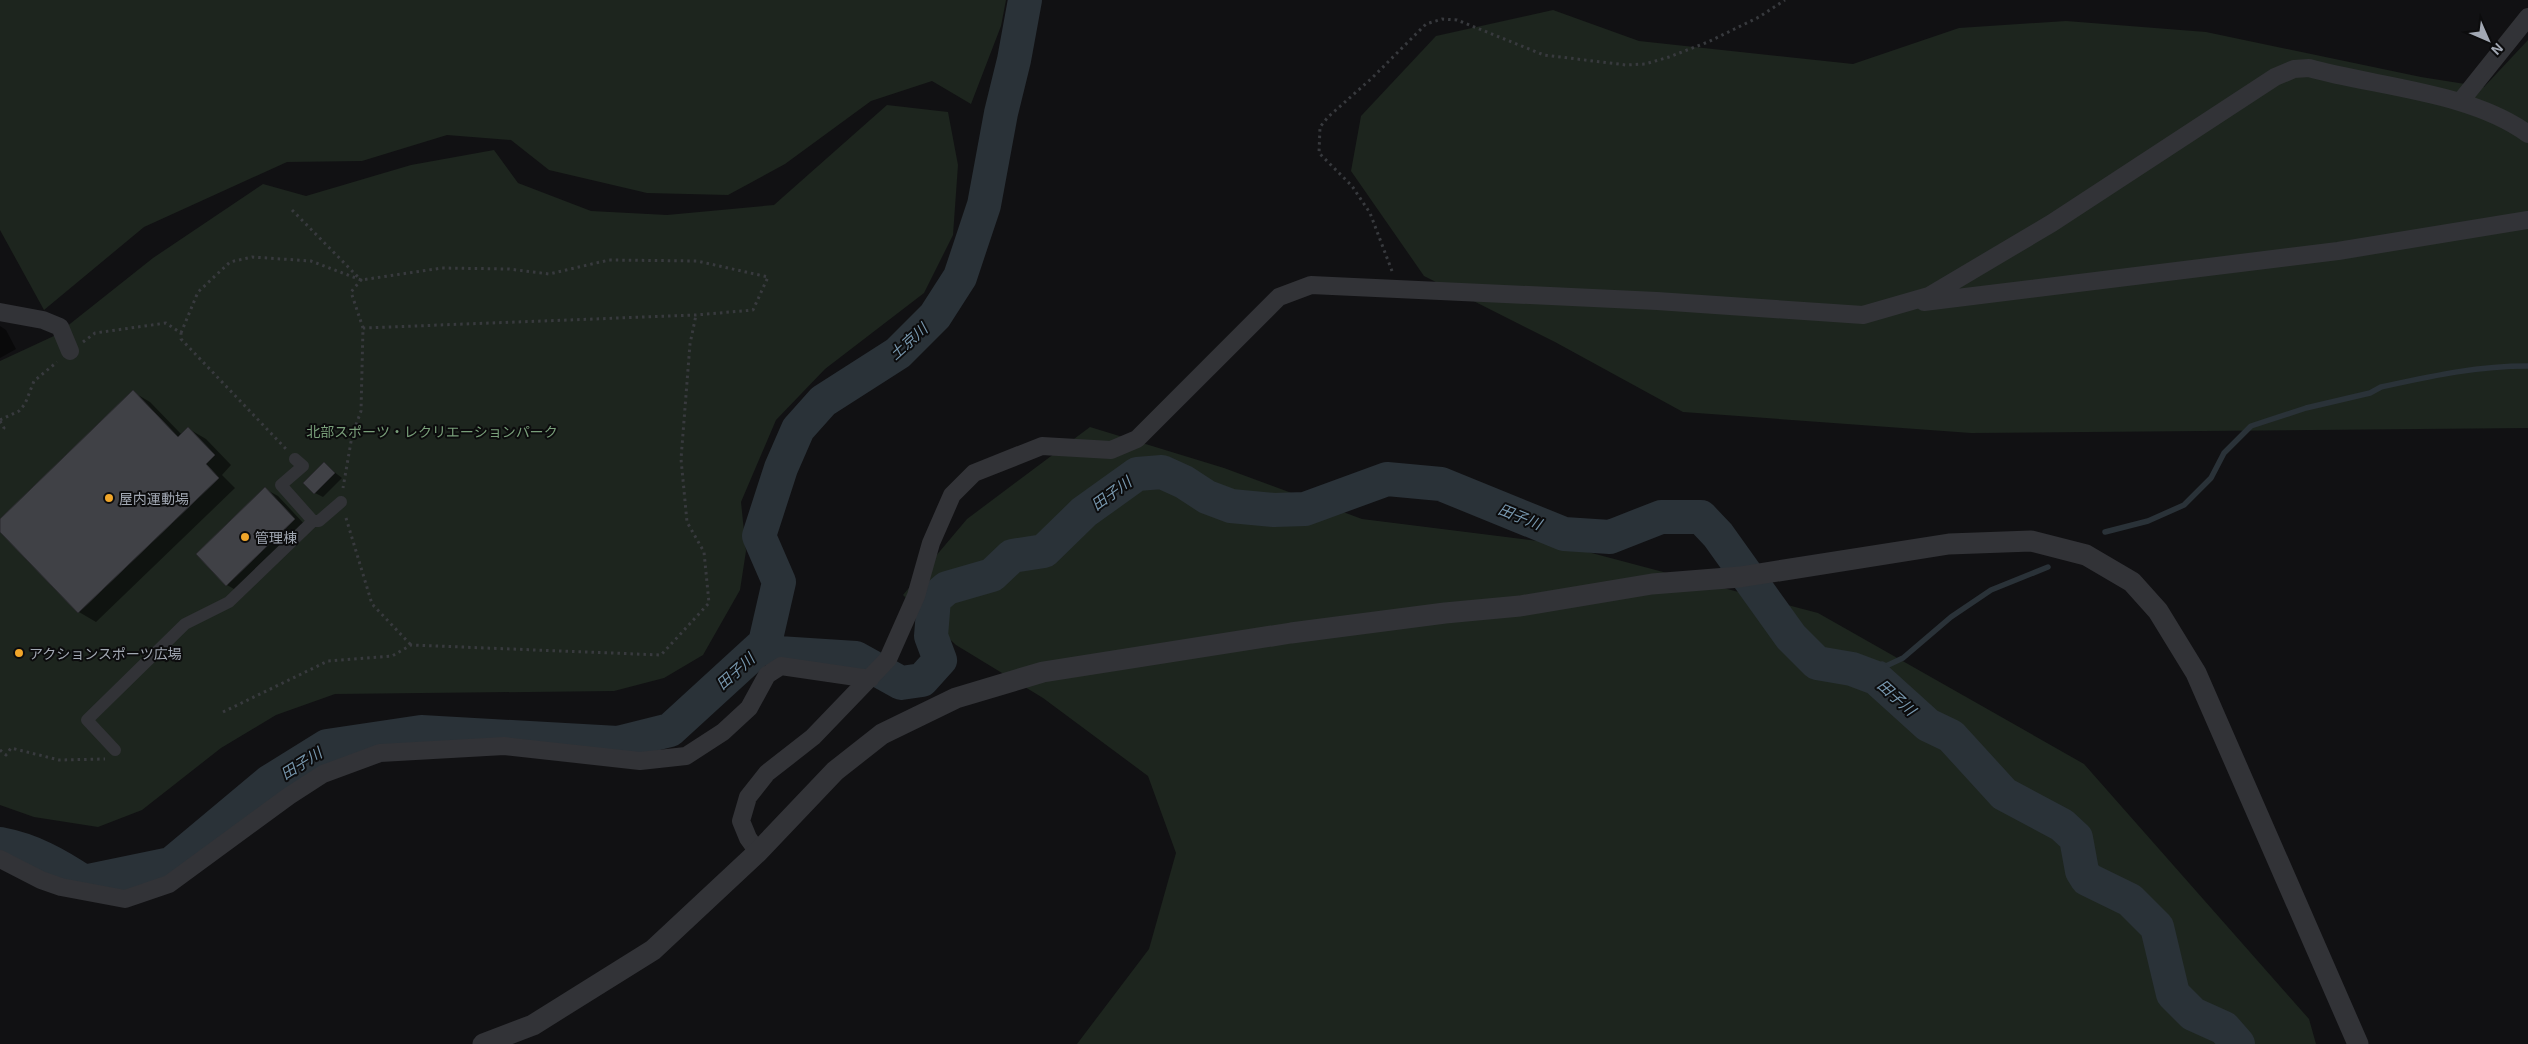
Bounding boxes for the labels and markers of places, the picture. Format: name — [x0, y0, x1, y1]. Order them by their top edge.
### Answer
place label: 屋内運動場 — [119, 490, 189, 507]
marker: 屋内運動場 — [103, 492, 115, 504]
place label: 管理棟 — [255, 529, 297, 546]
marker: 管理棟 — [239, 531, 251, 543]
place label: アクションスポーツ広場 — [29, 645, 182, 662]
marker: アクションスポーツ広場 — [13, 647, 25, 659]

